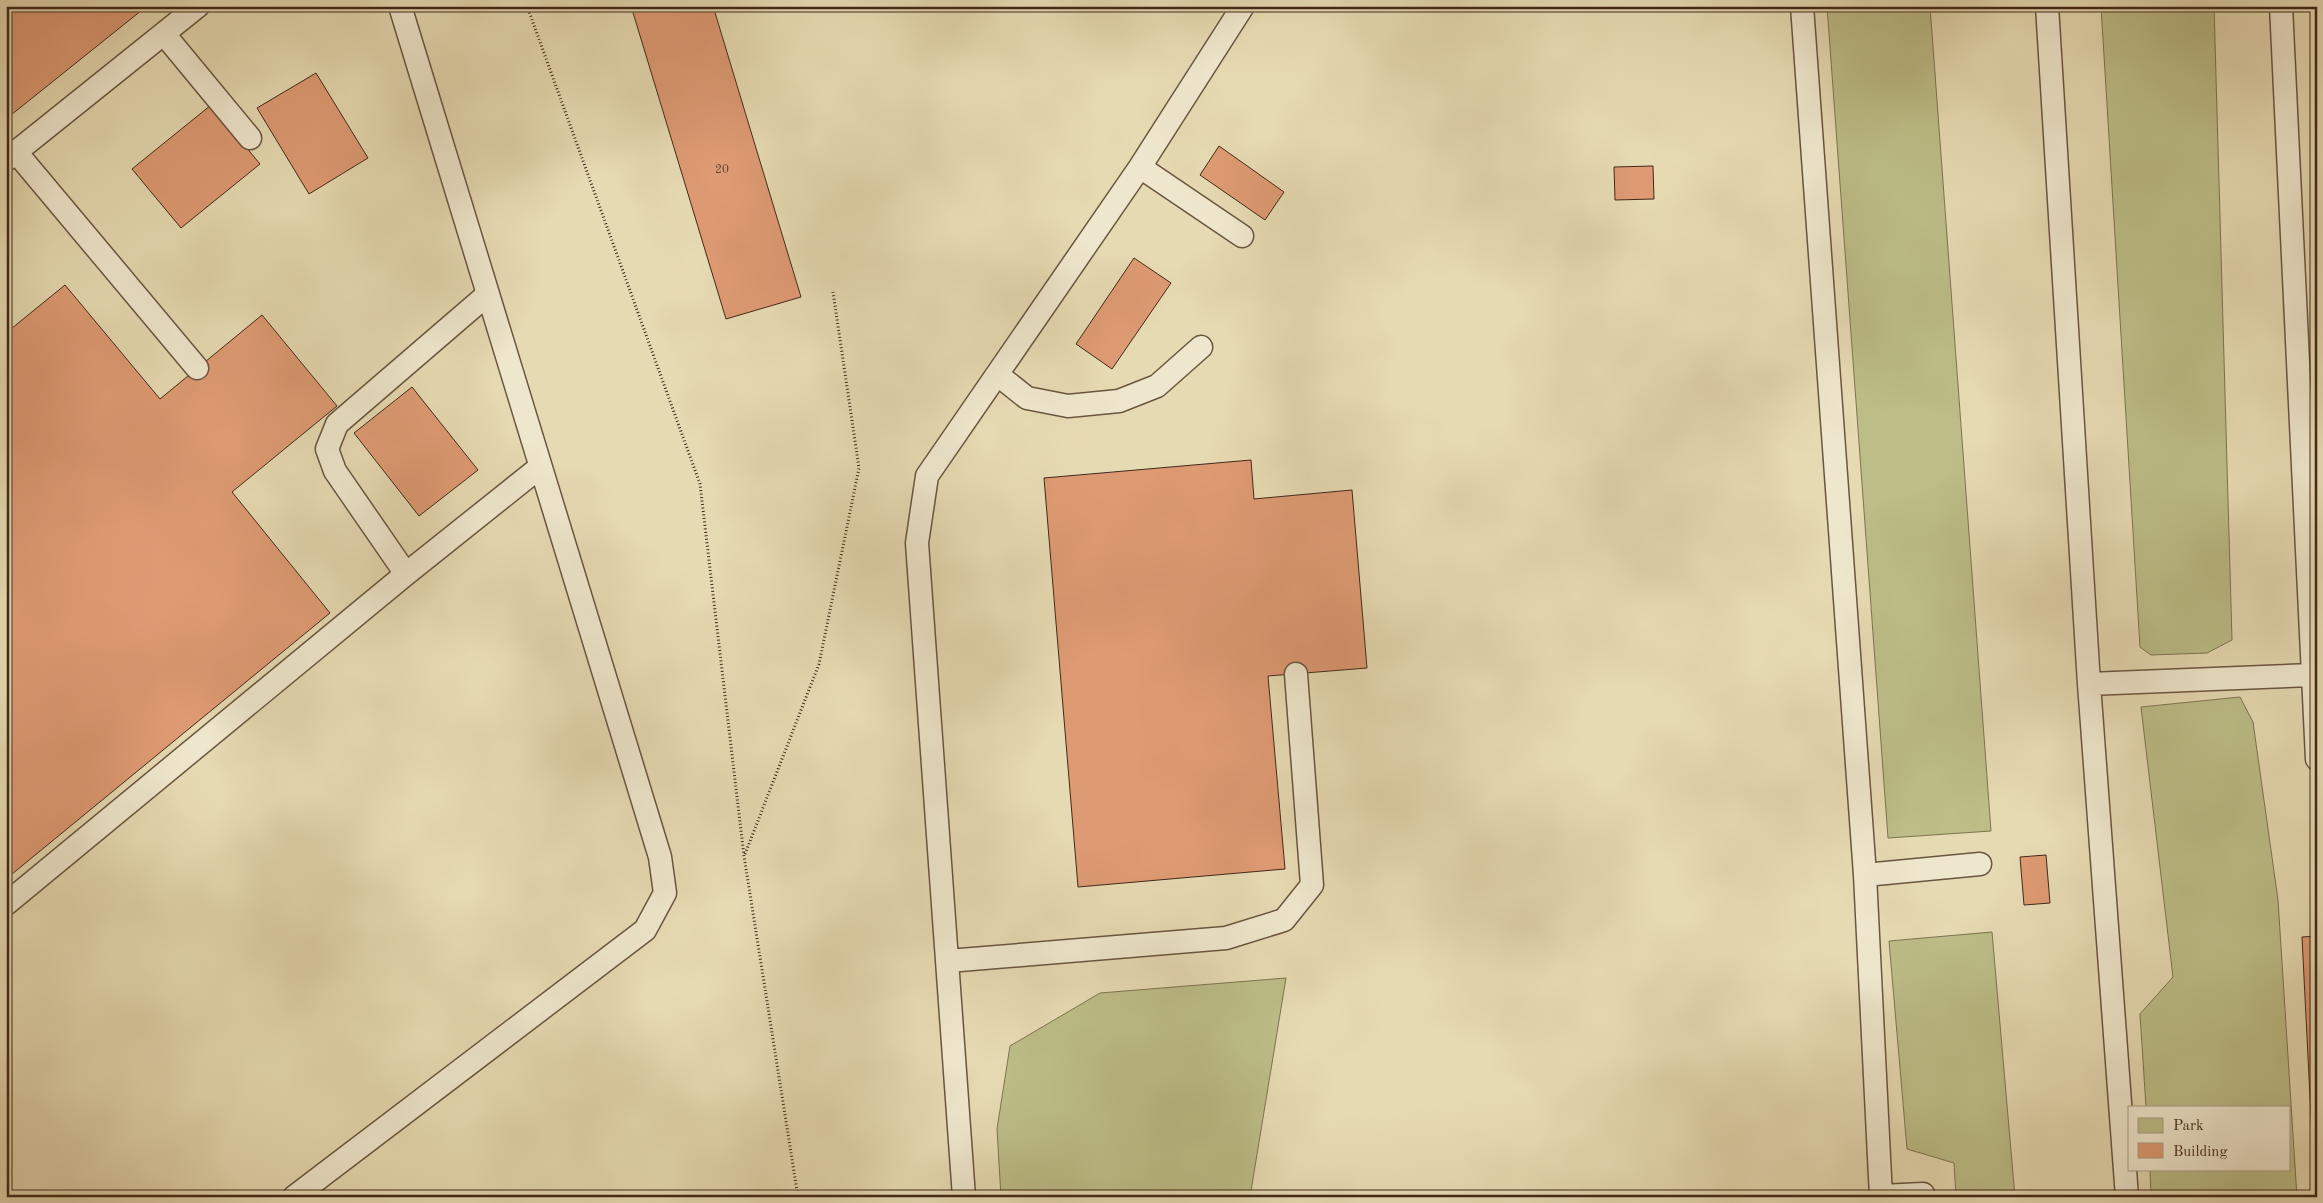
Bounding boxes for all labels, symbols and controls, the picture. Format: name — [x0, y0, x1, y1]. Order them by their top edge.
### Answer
house number: 20 — [715, 164, 729, 176]
legend — [2128, 1106, 2290, 1170]
text: Park — [2173, 1119, 2204, 1134]
text: Building — [2173, 1145, 2228, 1160]

